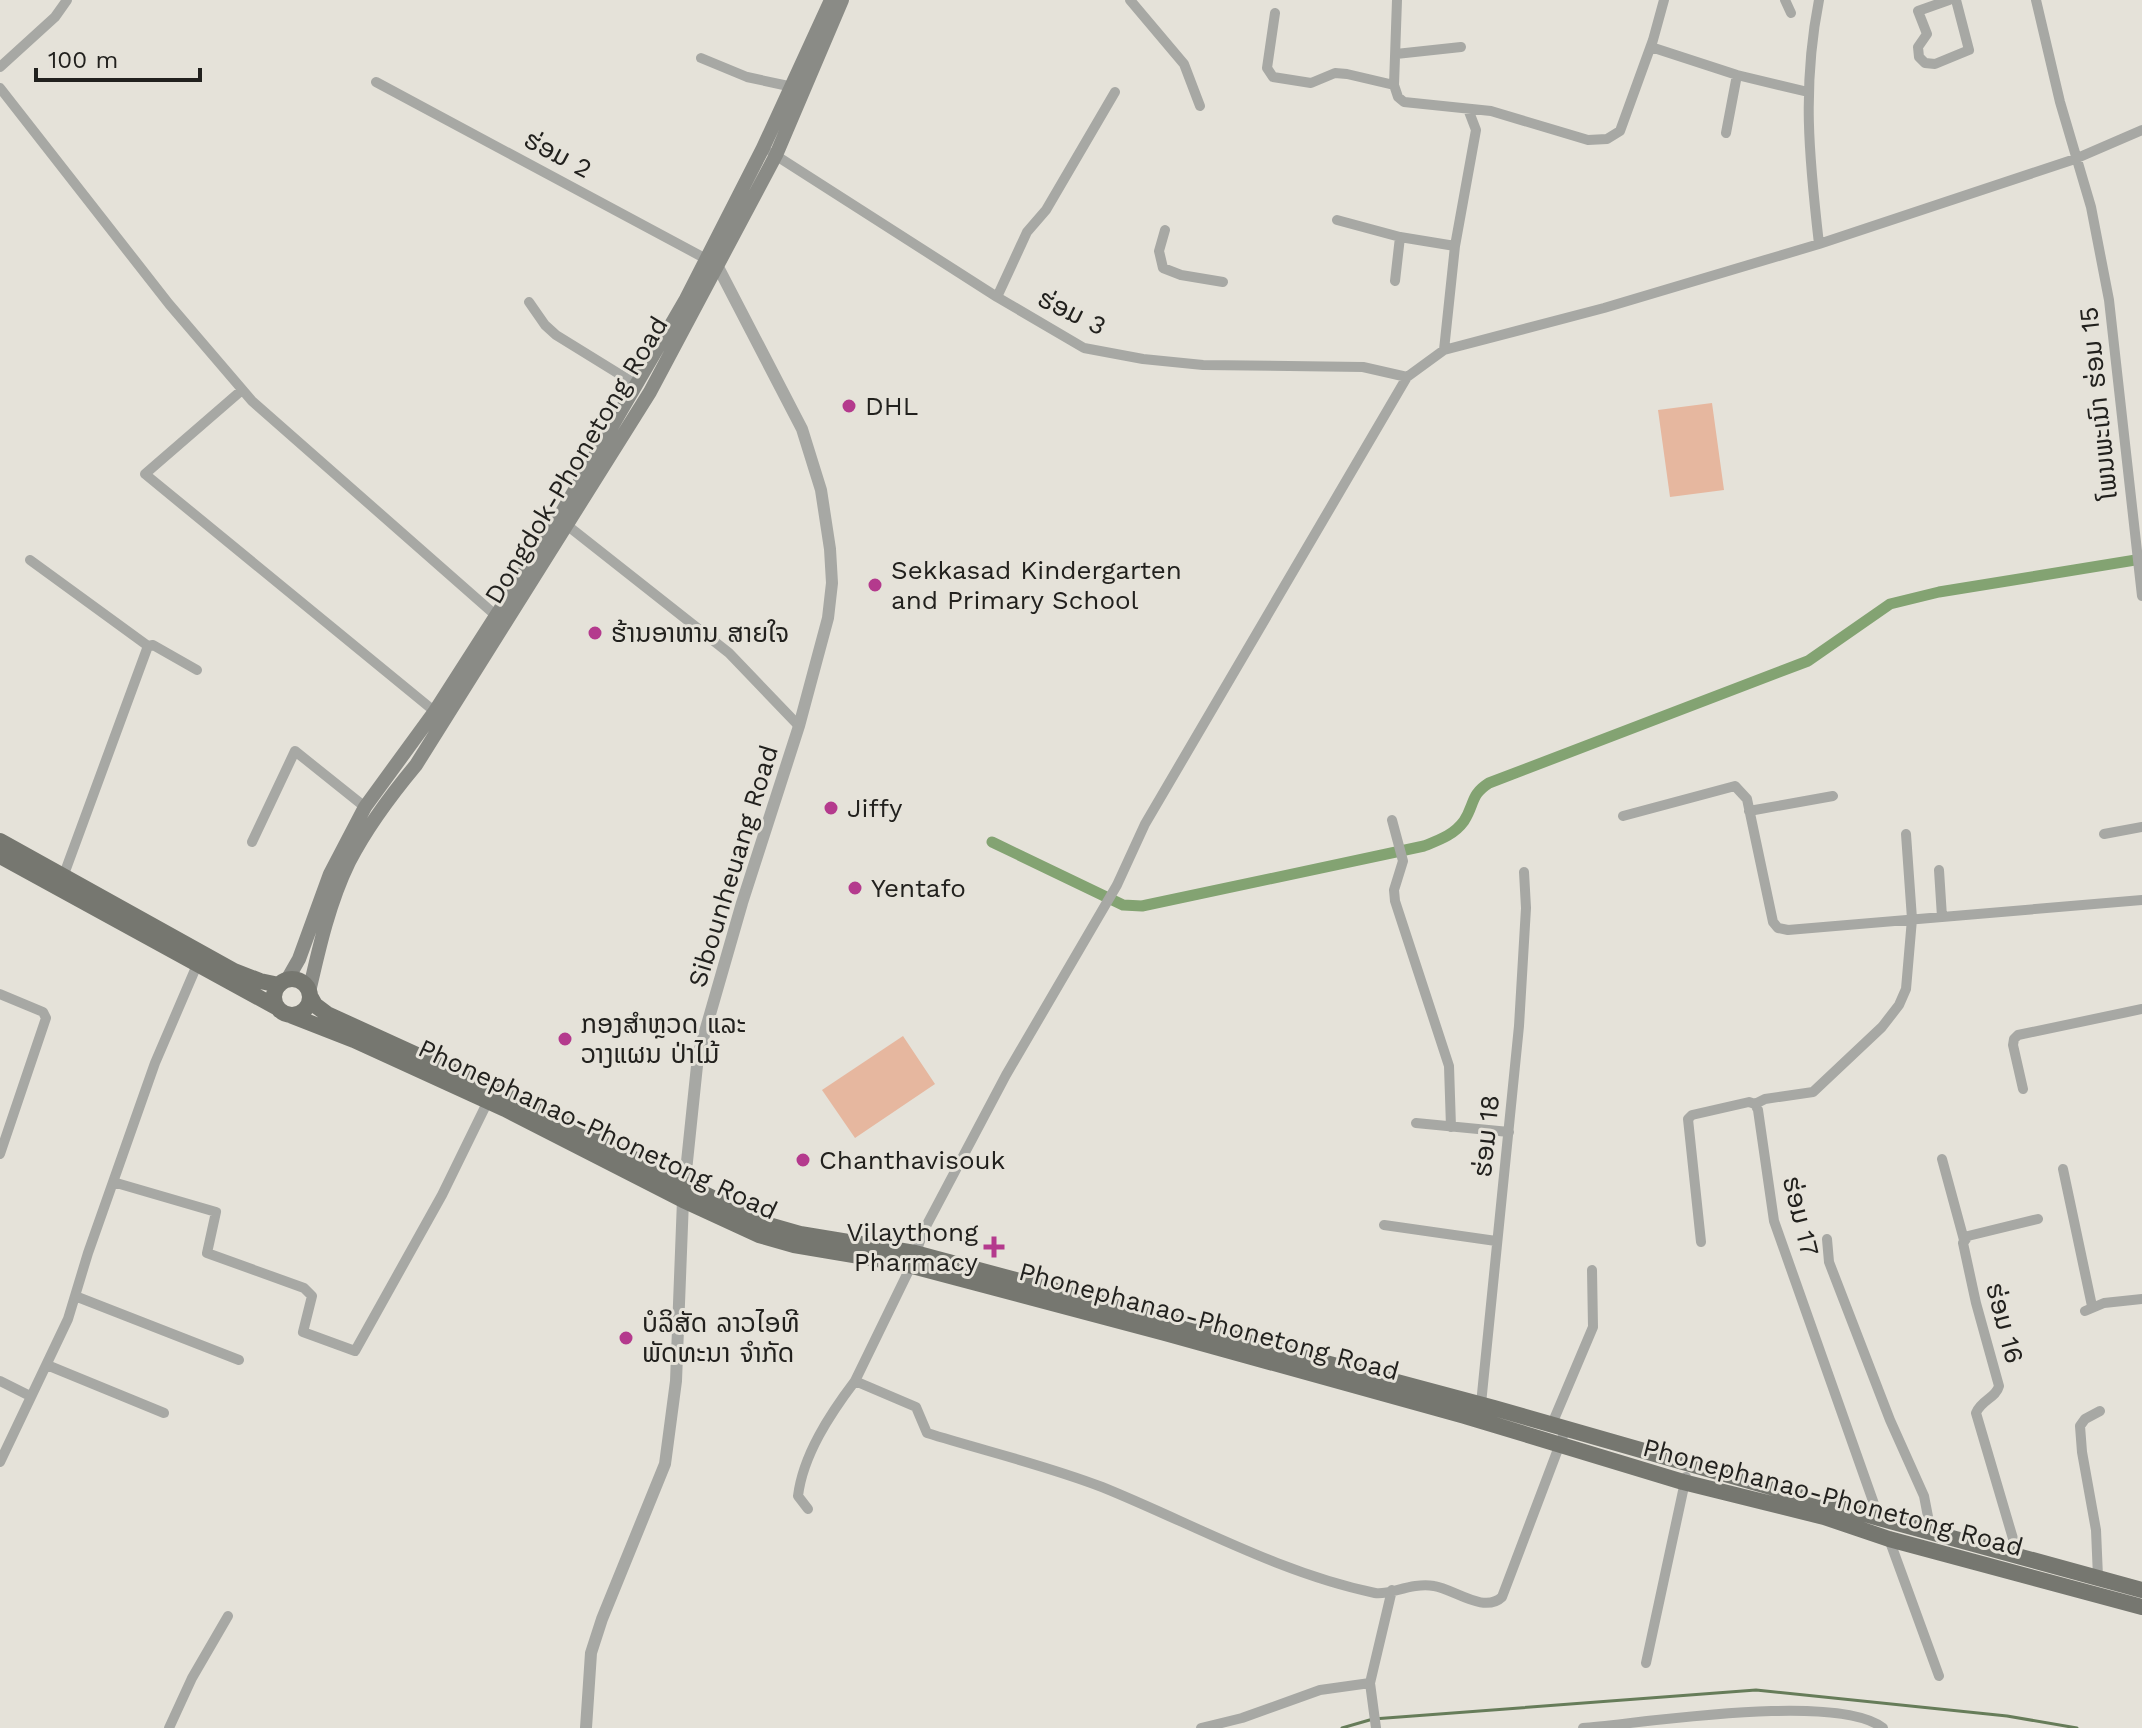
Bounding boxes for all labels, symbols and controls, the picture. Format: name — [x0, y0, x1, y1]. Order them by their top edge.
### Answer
scale bar — [36, 32, 200, 82]
text: 100 m — [48, 46, 118, 74]
street label: ຮ່ອມ 2 — [519, 124, 597, 184]
street label: ຮ່ອມ 3 — [1033, 283, 1111, 341]
street label: ໂພນພະເນົາ ຮ່ອມ 15 — [2073, 305, 2123, 502]
street label: Dongdok-Phonetong Road — [478, 311, 674, 609]
place label: DHL — [865, 391, 918, 421]
marker: DHL — [840, 397, 858, 415]
place label: Sekkasad Kindergarten and Primary School — [891, 555, 1182, 615]
marker: Sekkasad Kindergarten and Primary School — [866, 576, 884, 594]
place label: ຮ້ານອາຫານ ສາຍໃຈ — [611, 618, 789, 648]
marker: ຮ້ານອາຫານ ສາຍໃຈ — [586, 624, 604, 642]
street label: Sibounheuang Road — [682, 741, 784, 991]
place label: Jiffy — [847, 793, 903, 823]
marker: Jiffy — [822, 799, 840, 817]
place label: Yentafo — [871, 873, 966, 903]
marker: Yentafo — [846, 879, 864, 897]
place label: ກອງສໍາຫຼວດ ແລະ ວາງແຜນ ປ່າໄມ້ — [581, 1009, 746, 1069]
marker: ກອງສໍາຫຼວດ ແລະ ວາງແຜນ ປ່າໄມ້ — [556, 1030, 574, 1048]
street label: Phonephanao-Phonetong Road — [414, 1032, 782, 1226]
street label: ຮ່ອມ 18 — [1467, 1093, 1505, 1179]
place label: Chanthavisouk — [819, 1145, 1006, 1175]
marker: Chanthavisouk — [794, 1151, 812, 1169]
street label: ຮ່ອມ 17 — [1777, 1173, 1825, 1259]
place label: Vilaythong Pharmacy — [846, 1217, 979, 1277]
marker: Vilaythong Pharmacy — [985, 1238, 1003, 1256]
street label: Phonephanao-Phonetong Road — [1016, 1256, 1402, 1386]
street label: ຮ່ອມ 16 — [1980, 1279, 2030, 1367]
place label: ບໍລິສັດ ລາວໄອທີ ພັດທະນາ ຈຳກັດ — [642, 1308, 800, 1368]
marker: ບໍລິສັດ ລາວໄອທີ ພັດທະນາ ຈຳກັດ — [617, 1329, 635, 1347]
street label: Phonephanao-Phonetong Road — [1640, 1432, 2026, 1562]

